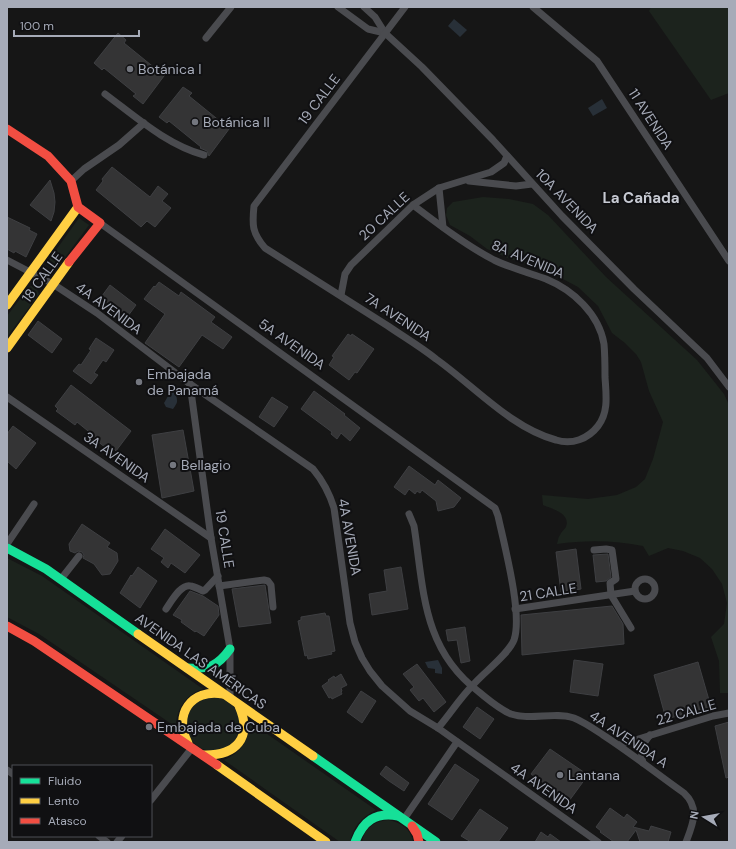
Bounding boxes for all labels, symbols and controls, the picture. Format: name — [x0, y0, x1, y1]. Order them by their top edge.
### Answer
scale bar — [14, 12, 139, 38]
text: 100 m — [20, 18, 54, 34]
place label: Botánica I — [138, 60, 202, 78]
marker: Botánica I — [125, 64, 135, 74]
street label: 19 CALLE — [294, 70, 344, 128]
street label: 11 AVENIDA — [625, 85, 677, 153]
place label: Botánica II — [203, 113, 270, 131]
marker: Botánica II — [190, 117, 200, 127]
street label: 10A AVENIDA — [532, 165, 602, 237]
street label: 20 CALLE — [355, 188, 413, 244]
district label: La Cañada — [602, 188, 680, 208]
street label: 8A AVENIDA — [489, 236, 567, 282]
street label: 18 CALLE — [18, 248, 66, 306]
street label: 4A AVENIDA — [72, 278, 146, 338]
street label: 7A AVENIDA — [361, 289, 435, 345]
street label: 5A AVENIDA — [255, 314, 329, 374]
place label: Embajada de Panamá — [147, 365, 219, 399]
marker: Embajada de Panamá — [134, 377, 144, 387]
street label: 3A AVENIDA — [80, 428, 154, 486]
place label: Bellagio — [181, 456, 231, 474]
marker: Bellagio — [168, 460, 178, 470]
street label: 4A AVENIDA — [334, 497, 366, 577]
street label: 19 CALLE — [212, 509, 238, 569]
street label: 21 CALLE — [518, 579, 578, 605]
street label: AVENIDA LAS AMÉRICAS — [132, 609, 270, 713]
street label: 22 CALLE — [654, 695, 718, 729]
street label: 4A AVENIDA A — [586, 706, 672, 772]
place label: Embajada de Cuba — [157, 718, 280, 736]
marker: Embajada de Cuba — [144, 722, 154, 732]
street label: 4A AVENIDA — [507, 758, 581, 818]
legend — [12, 765, 152, 837]
place label: Lantana — [568, 766, 620, 784]
marker: Lantana — [555, 770, 565, 780]
text: Fluido — [48, 773, 82, 789]
text: Lento — [48, 793, 79, 809]
north arrow — [684, 797, 724, 837]
text: N — [687, 810, 702, 820]
text: Atasco — [48, 813, 87, 829]

